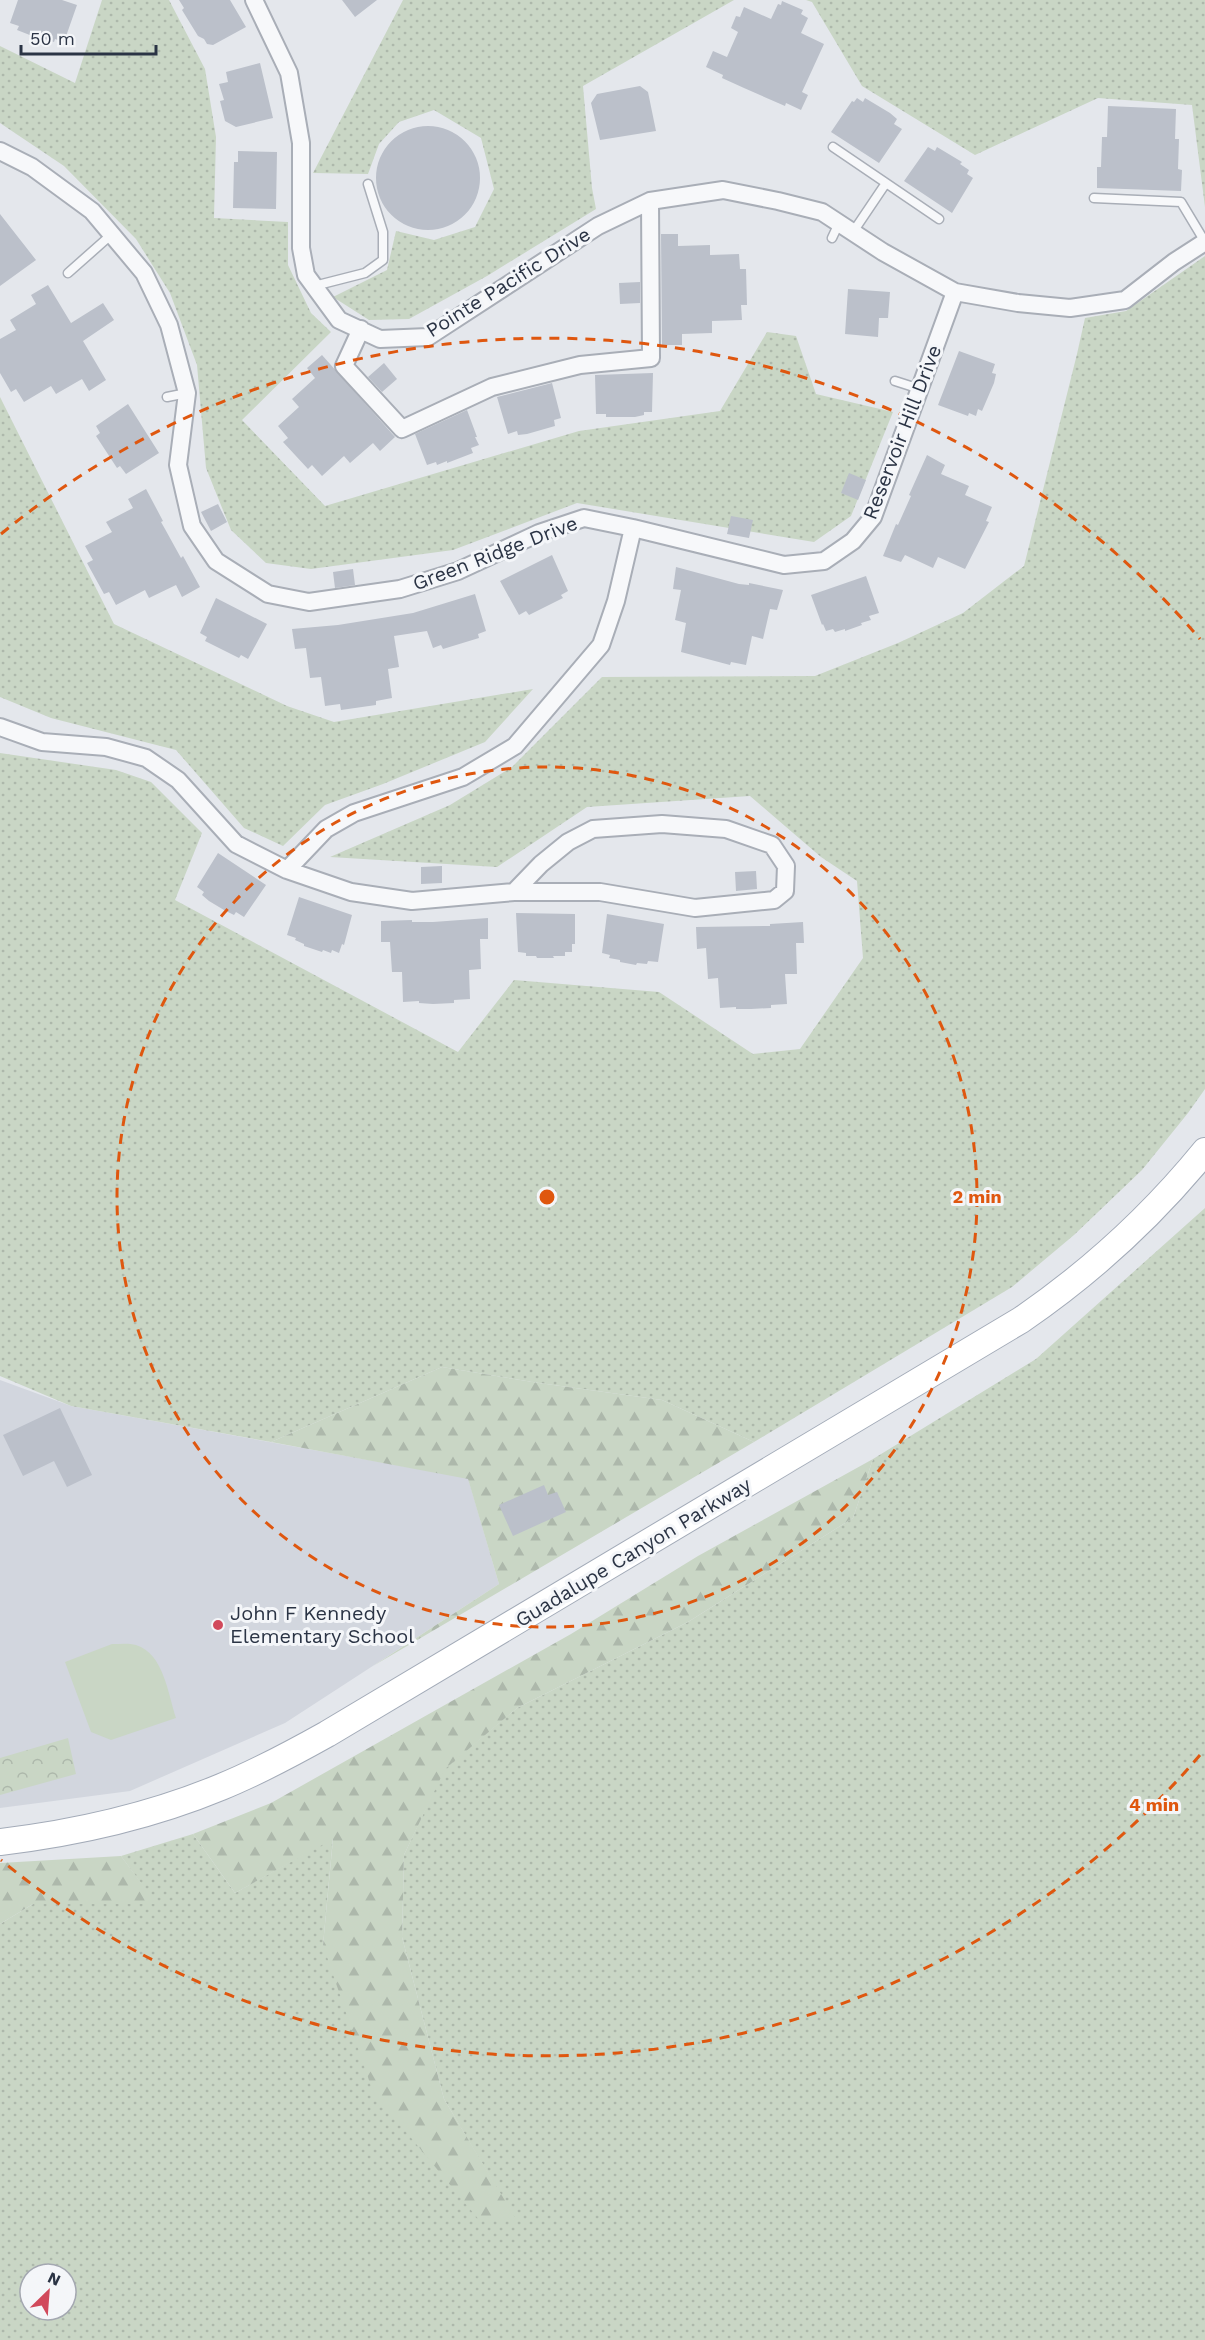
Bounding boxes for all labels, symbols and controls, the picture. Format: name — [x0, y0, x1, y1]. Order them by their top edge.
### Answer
scale bar — [21, 18, 156, 56]
text: 50 m — [30, 28, 75, 49]
street label: Pointe Pacific Drive — [421, 222, 595, 342]
street label: Reservoir Hill Drive — [858, 341, 946, 523]
street label: Green Ridge Drive — [409, 511, 581, 595]
text: 2 min — [952, 1186, 1002, 1207]
centre of rings — [537, 1187, 557, 1207]
street label: Guadalupe Canyon Parkway — [511, 1472, 756, 1632]
place label: John F Kennedy Elementary School — [230, 1601, 414, 1648]
marker: John F Kennedy Elementary School — [211, 1618, 225, 1632]
text: 4 min — [1129, 1794, 1179, 1815]
north arrow — [18, 2262, 78, 2322]
text: N — [45, 2268, 64, 2290]

